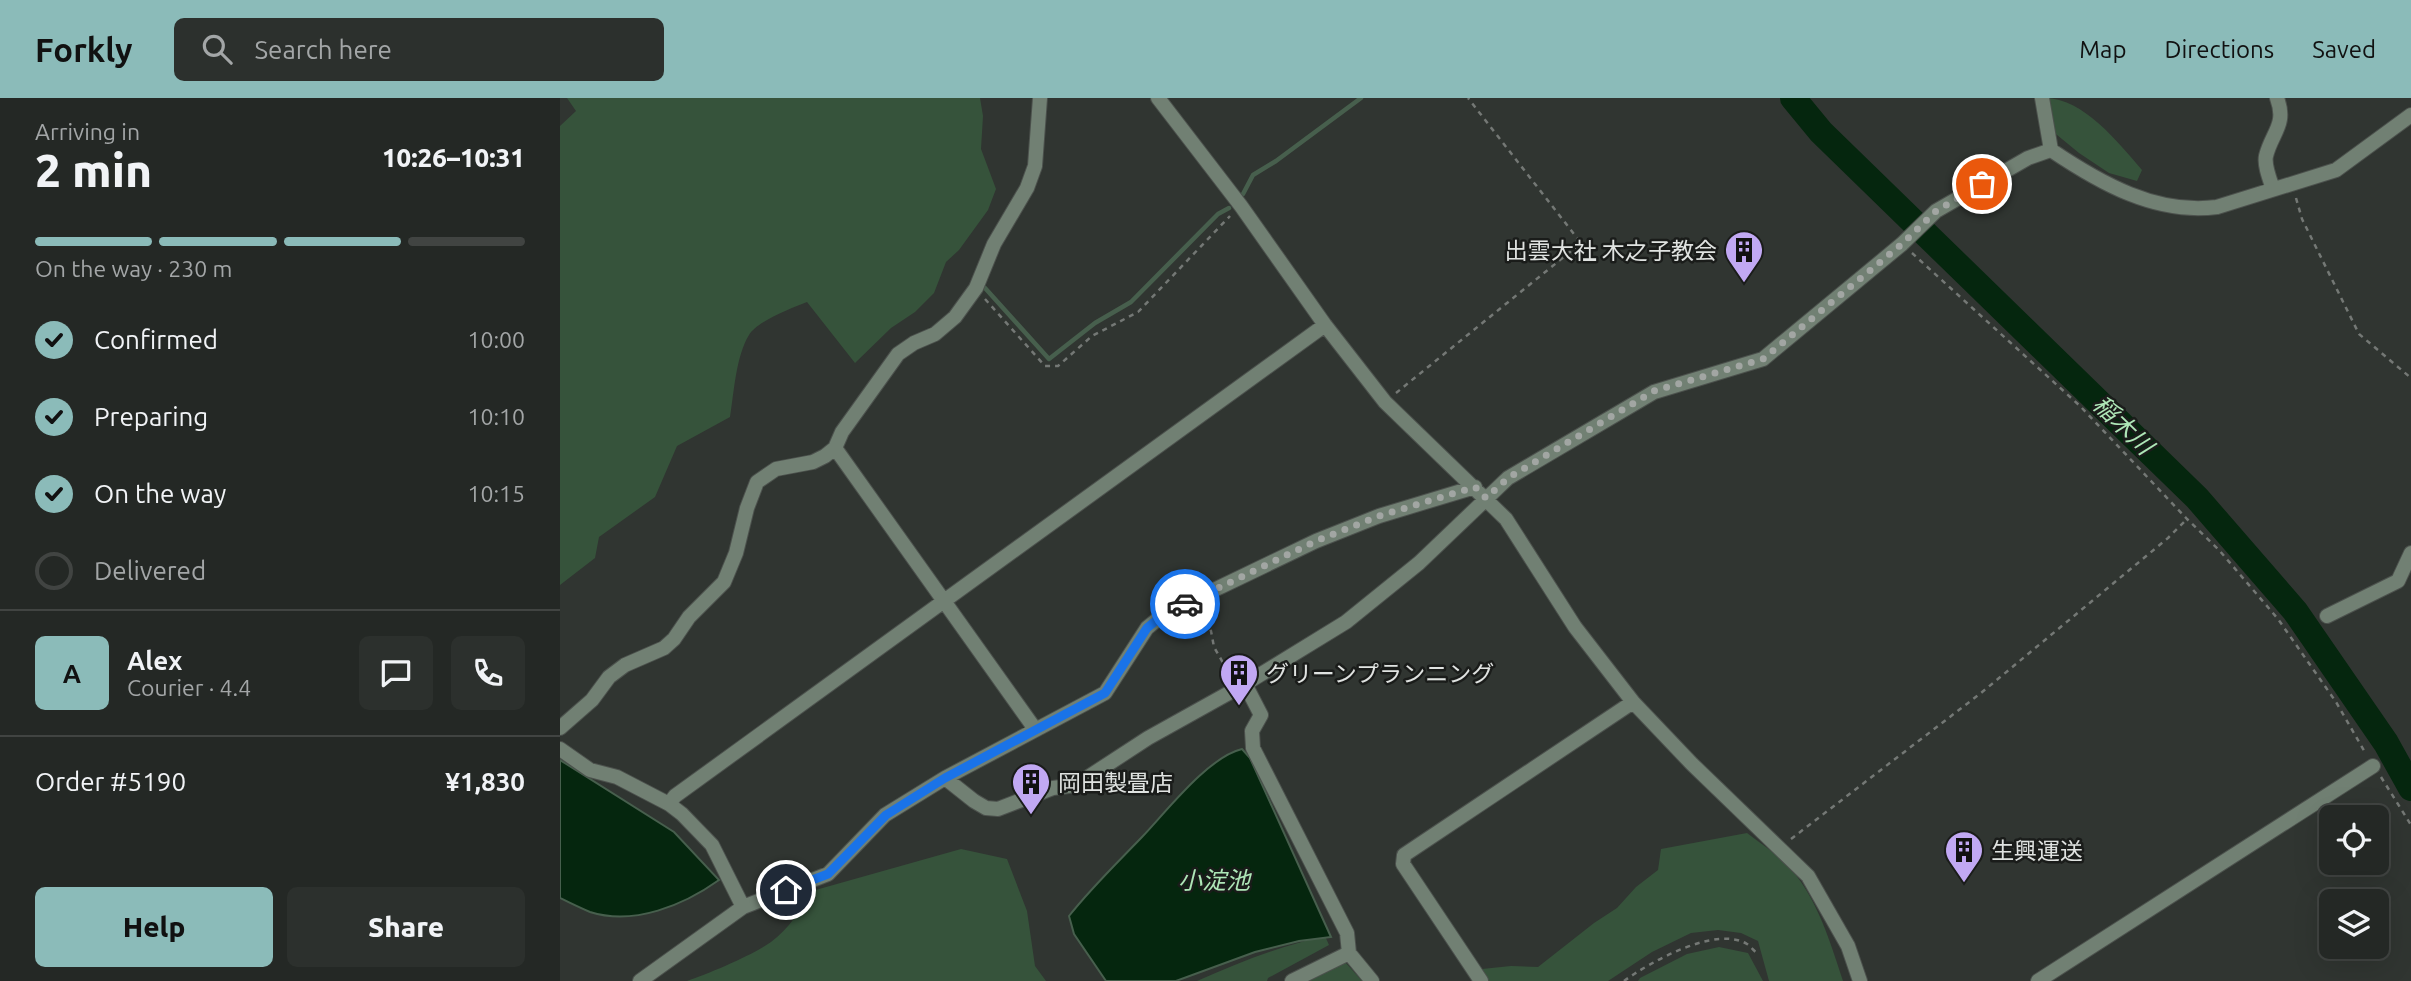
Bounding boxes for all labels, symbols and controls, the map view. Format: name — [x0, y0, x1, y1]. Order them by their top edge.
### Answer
search box — [174, 18, 664, 81]
icon: search — [198, 30, 236, 68]
text: Forkly — [35, 31, 132, 68]
text: Search here — [254, 35, 392, 64]
text: Map — [2079, 36, 2126, 63]
text: Directions — [2164, 36, 2274, 63]
text: Saved — [2312, 36, 2376, 63]
text: Arriving in — [35, 119, 140, 144]
text: 10:26–10:31 — [382, 143, 525, 172]
text: 2 min — [35, 144, 152, 196]
pin — [1952, 154, 2012, 214]
icon: bag — [1963, 165, 2001, 203]
building icon: 出雲大社 木之子教会 — [1723, 229, 1765, 284]
place label: 出雲大社 木之子教会 — [1505, 238, 1717, 263]
text: On the way · 230 m — [35, 256, 232, 281]
icon: check — [35, 321, 73, 359]
text: Confirmed — [94, 325, 218, 354]
text: 10:00 — [467, 327, 525, 352]
water label: 稲木川 — [2088, 390, 2160, 462]
icon: check — [35, 398, 73, 436]
text: Preparing — [94, 402, 208, 431]
text: 10:10 — [467, 404, 525, 429]
icon: check — [35, 475, 73, 513]
text: On the way — [94, 479, 226, 508]
text: 10:15 — [467, 481, 525, 506]
text: Delivered — [94, 556, 206, 585]
courier — [1150, 569, 1220, 639]
icon: car — [1166, 585, 1204, 623]
button: chat — [359, 636, 433, 710]
button: phone — [451, 636, 525, 710]
text: Alex — [127, 646, 182, 675]
building icon: グリーンプランニング — [1218, 652, 1260, 707]
text: A — [63, 659, 81, 688]
place label: グリーンプランニング — [1266, 661, 1494, 686]
text: Courier · 4.4 — [127, 675, 251, 700]
building icon: 岡田製畳店 — [1010, 761, 1052, 816]
text: Order #5190 — [35, 767, 186, 796]
text: ¥1,830 — [445, 767, 525, 796]
place label: 岡田製畳店 — [1058, 770, 1173, 795]
map controls — [2319, 805, 2389, 959]
button: locate — [2319, 805, 2389, 875]
building icon: 生興運送 — [1943, 829, 1985, 884]
place label: 生興運送 — [1991, 838, 2083, 863]
pin — [756, 860, 816, 920]
water label: 小淀池 — [1178, 867, 1252, 894]
icon: home — [767, 871, 805, 909]
button: Help — [35, 887, 273, 967]
button: Share — [287, 887, 525, 967]
button: layers — [2319, 889, 2389, 959]

